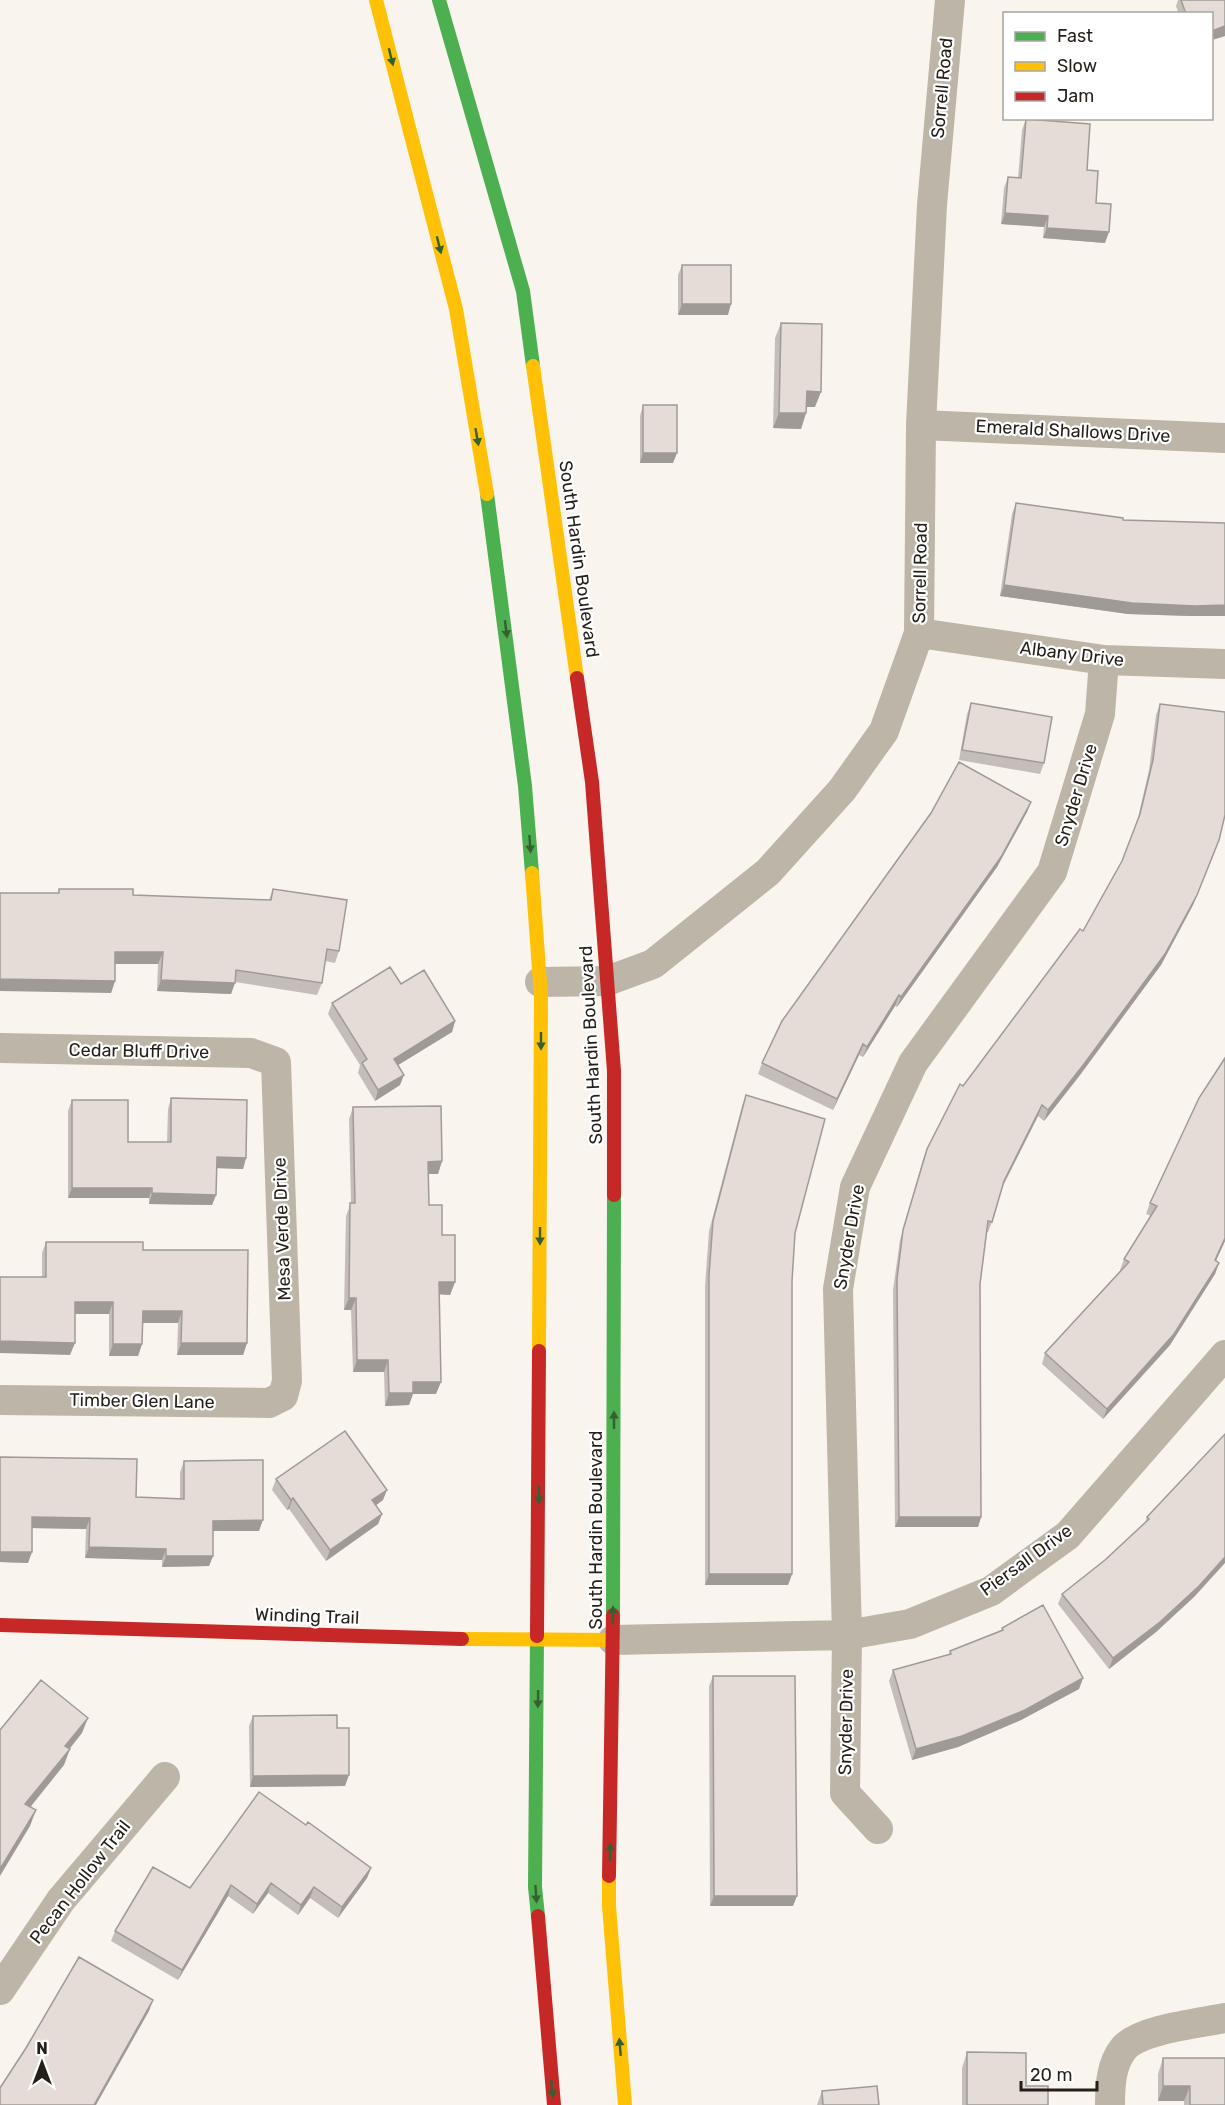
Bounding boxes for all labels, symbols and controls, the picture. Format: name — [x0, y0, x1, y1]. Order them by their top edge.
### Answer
legend — [1003, 12, 1213, 120]
text: Fast — [1057, 25, 1093, 47]
street label: Sorrell Road — [927, 37, 957, 139]
one-way arrow — [387, 48, 396, 66]
text: Slow — [1057, 55, 1097, 77]
text: Jam — [1057, 85, 1094, 107]
one-way arrow — [435, 236, 445, 255]
street label: Emerald Shallows Drive — [975, 415, 1171, 447]
one-way arrow — [473, 427, 482, 446]
street label: South Hardin Boulevard — [554, 459, 604, 659]
street label: Sorrell Road — [908, 522, 932, 624]
one-way arrow — [501, 620, 511, 639]
street label: Albany Drive — [1019, 637, 1125, 671]
street label: Snyder Drive — [1050, 741, 1102, 849]
one-way arrow — [525, 835, 534, 854]
street label: South Hardin Boulevard — [575, 945, 607, 1145]
one-way arrow — [536, 1031, 546, 1050]
street label: Cedar Bluff Drive — [69, 1039, 209, 1063]
street label: Mesa Verde Drive — [269, 1157, 295, 1301]
street label: Snyder Drive — [829, 1183, 869, 1291]
one-way arrow — [535, 1226, 545, 1245]
street label: Timber Glen Lane — [69, 1389, 215, 1413]
one-way arrow — [609, 1411, 619, 1430]
street label: South Hardin Boulevard — [585, 1431, 607, 1629]
one-way arrow — [534, 1486, 544, 1505]
street label: Piersall Drive — [976, 1519, 1076, 1601]
street label: Winding Trail — [254, 1603, 360, 1629]
one-way arrow — [608, 1606, 618, 1625]
street label: Snyder Drive — [834, 1669, 858, 1775]
one-way arrow — [533, 1690, 542, 1709]
street label: Pecan Hollow Trail — [25, 1816, 135, 1948]
one-way arrow — [605, 1843, 615, 1862]
one-way arrow — [531, 1885, 541, 1904]
north arrow — [12, 2033, 72, 2093]
one-way arrow — [616, 2037, 625, 2056]
text: N — [36, 2039, 48, 2058]
scale bar — [1021, 2054, 1098, 2092]
text: 20 m — [1030, 2064, 1072, 2086]
one-way arrow — [548, 2079, 557, 2098]

